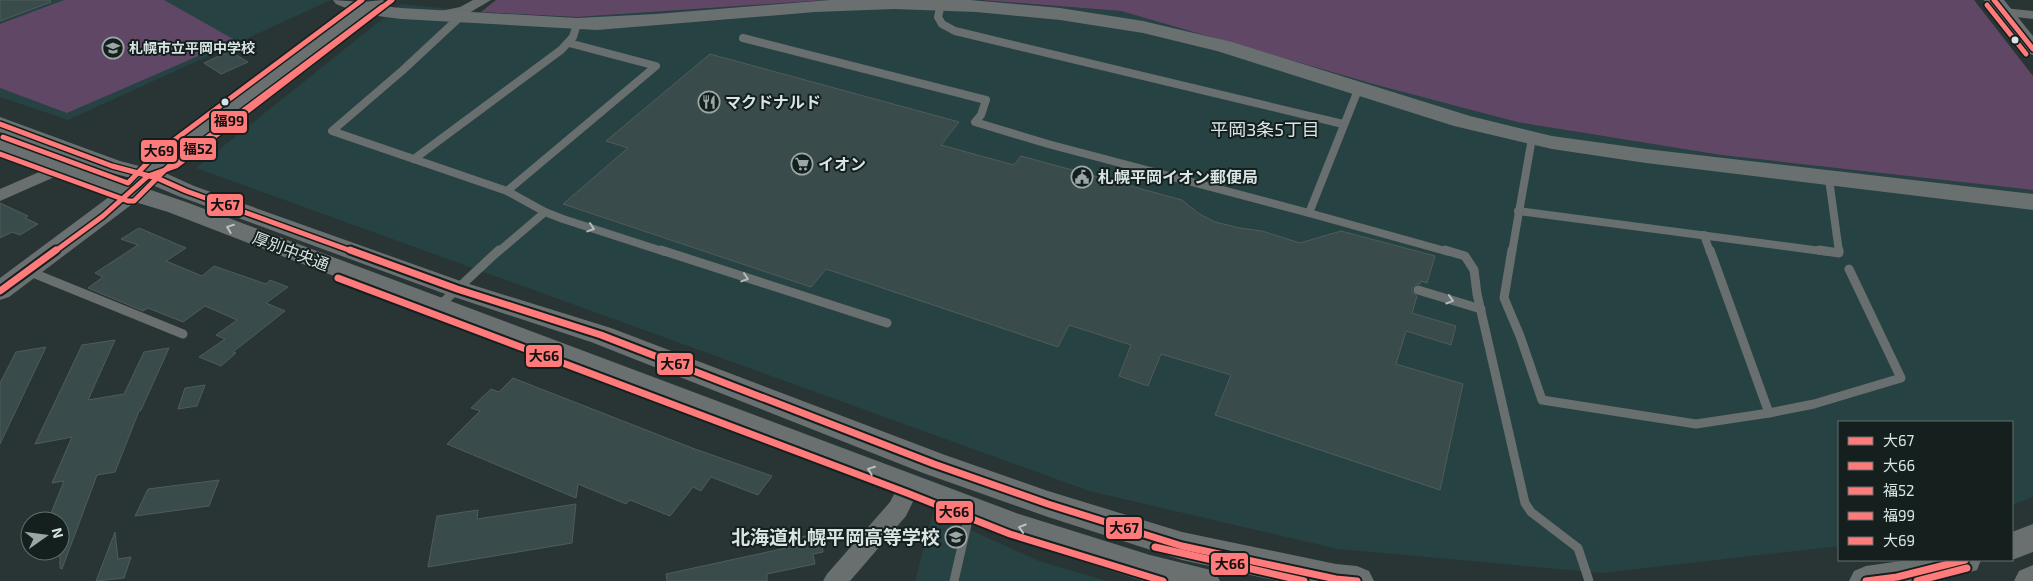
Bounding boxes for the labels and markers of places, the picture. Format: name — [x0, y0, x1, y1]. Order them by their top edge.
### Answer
unlabelled marker — [2010, 35, 2020, 45]
school or university icon: 札幌市立平岡中学校 — [101, 36, 125, 60]
place label: 札幌市立平岡中学校 — [129, 39, 255, 56]
restaurant icon: マクドナルド — [697, 90, 721, 114]
place label: マクドナルド — [725, 92, 821, 111]
unlabelled marker — [220, 97, 230, 107]
supermarket icon: イオン — [790, 152, 814, 176]
place label: イオン — [818, 154, 866, 173]
public building icon: 札幌平岡イオン郵便局 — [1070, 165, 1094, 189]
place label: 札幌平岡イオン郵便局 — [1098, 167, 1258, 186]
place label: 北海道札幌平岡高等学校 — [731, 525, 940, 548]
school or university icon: 北海道札幌平岡高等学校 — [944, 525, 968, 549]

